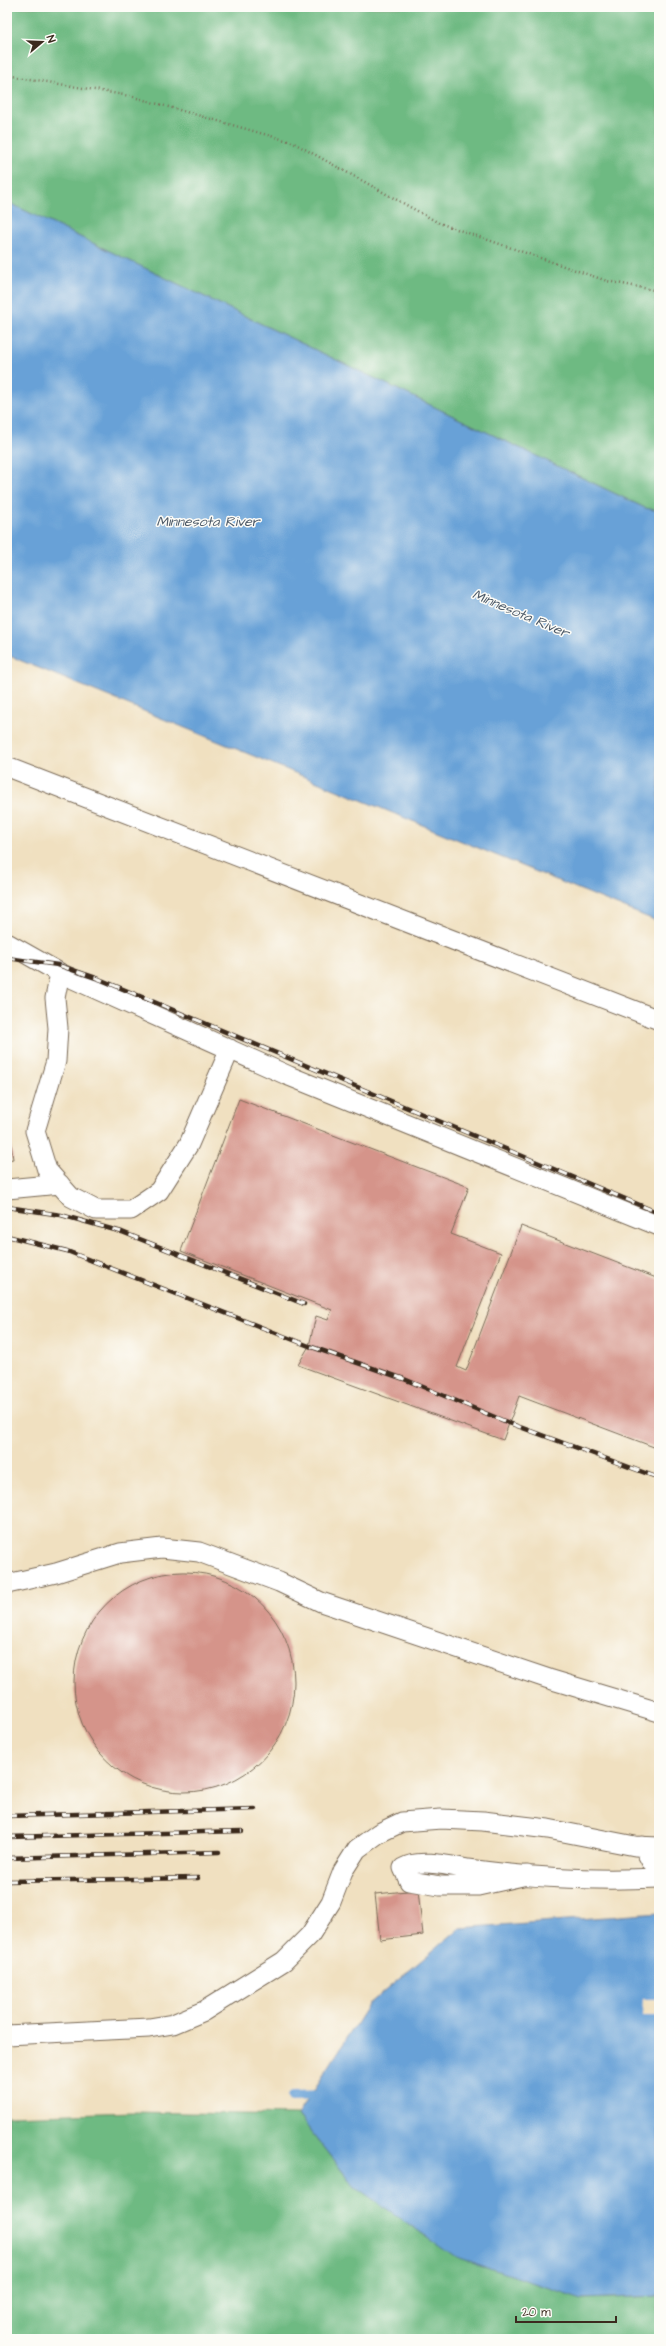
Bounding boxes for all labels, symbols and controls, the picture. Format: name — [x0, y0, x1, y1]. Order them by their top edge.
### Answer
north arrow — [22, 22, 62, 62]
text: N — [43, 33, 59, 45]
water label: Minnesota River — [156, 512, 261, 532]
water label: Minnesota River — [469, 585, 573, 644]
scale bar — [516, 2298, 616, 2324]
text: 20 m — [522, 2304, 551, 2321]

